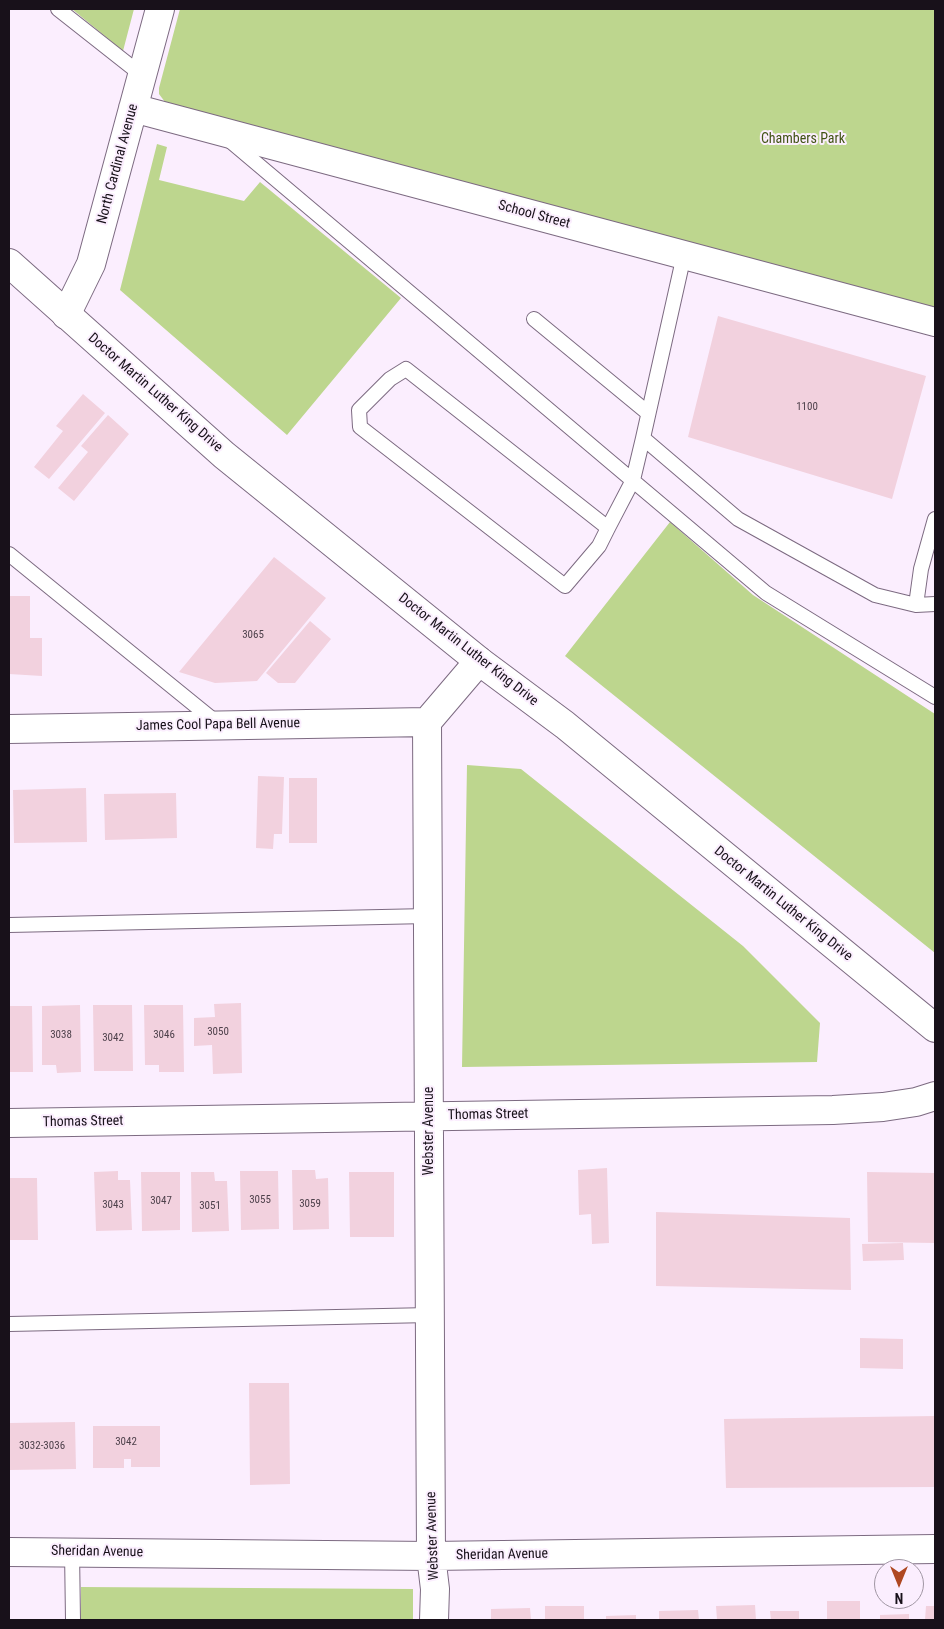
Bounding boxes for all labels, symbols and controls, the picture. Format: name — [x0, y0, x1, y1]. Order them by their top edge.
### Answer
street label: North Cardinal Avenue — [94, 102, 142, 226]
park label: Chambers Park — [761, 131, 845, 147]
street label: School Street — [496, 197, 572, 233]
street label: Doctor Martin Luther King Drive — [84, 330, 226, 456]
house number: 1100 — [796, 400, 818, 414]
street label: Doctor Martin Luther King Drive — [395, 590, 541, 710]
house number: 3065 — [242, 628, 264, 642]
street label: James Cool Papa Bell Avenue — [136, 715, 300, 735]
street label: Doctor Martin Luther King Drive — [710, 843, 856, 965]
house number: 3050 — [207, 1025, 229, 1039]
house number: 3038 — [50, 1028, 72, 1042]
house number: 3046 — [153, 1028, 175, 1042]
house number: 3042 — [102, 1031, 124, 1045]
street label: Webster Avenue — [421, 1087, 437, 1175]
street label: Thomas Street — [447, 1106, 529, 1124]
street label: Thomas Street — [42, 1113, 124, 1131]
house number: 3055 — [249, 1193, 271, 1207]
house number: 3047 — [150, 1194, 172, 1208]
house number: 3059 — [299, 1197, 321, 1211]
house number: 3043 — [102, 1198, 124, 1212]
house number: 3051 — [199, 1199, 221, 1213]
house number: 3042 — [115, 1435, 137, 1449]
house number: 3032-3036 — [19, 1439, 65, 1453]
street label: Webster Avenue — [423, 1491, 443, 1581]
street label: Sheridan Avenue — [51, 1543, 143, 1561]
street label: Sheridan Avenue — [456, 1546, 548, 1564]
north arrow — [874, 1559, 924, 1609]
text: N — [895, 1590, 903, 1606]

